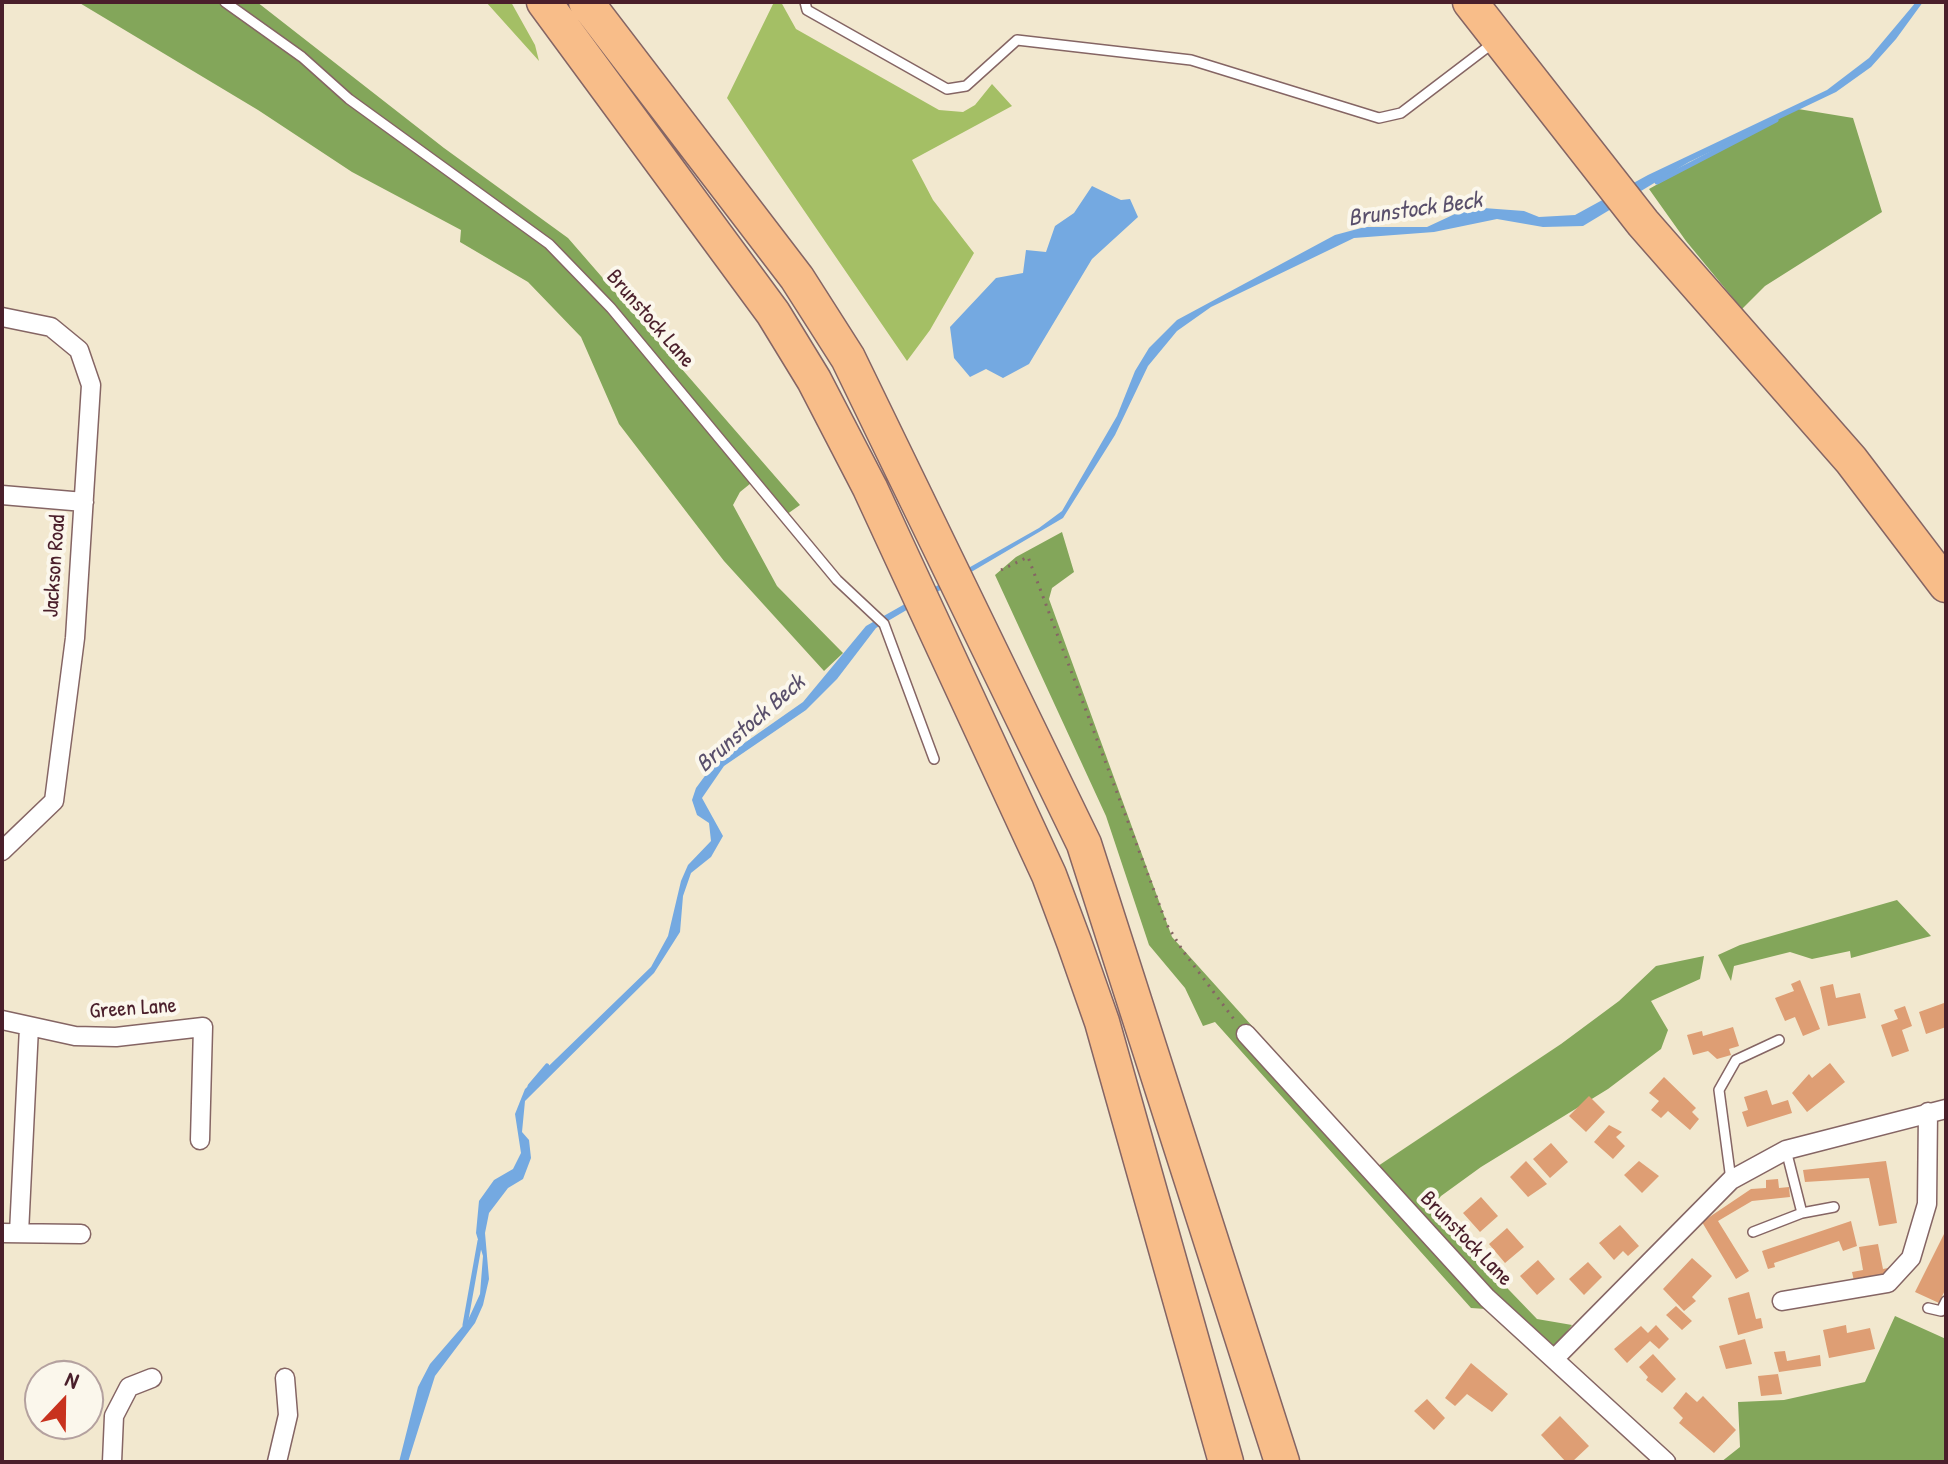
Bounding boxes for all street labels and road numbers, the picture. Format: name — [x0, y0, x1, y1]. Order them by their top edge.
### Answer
street label: Brunstock Lane — [600, 264, 700, 374]
street label: Jackson Road — [38, 514, 72, 618]
street label: Green Lane — [89, 993, 177, 1025]
street label: Brunstock Lane — [1414, 1186, 1518, 1292]

